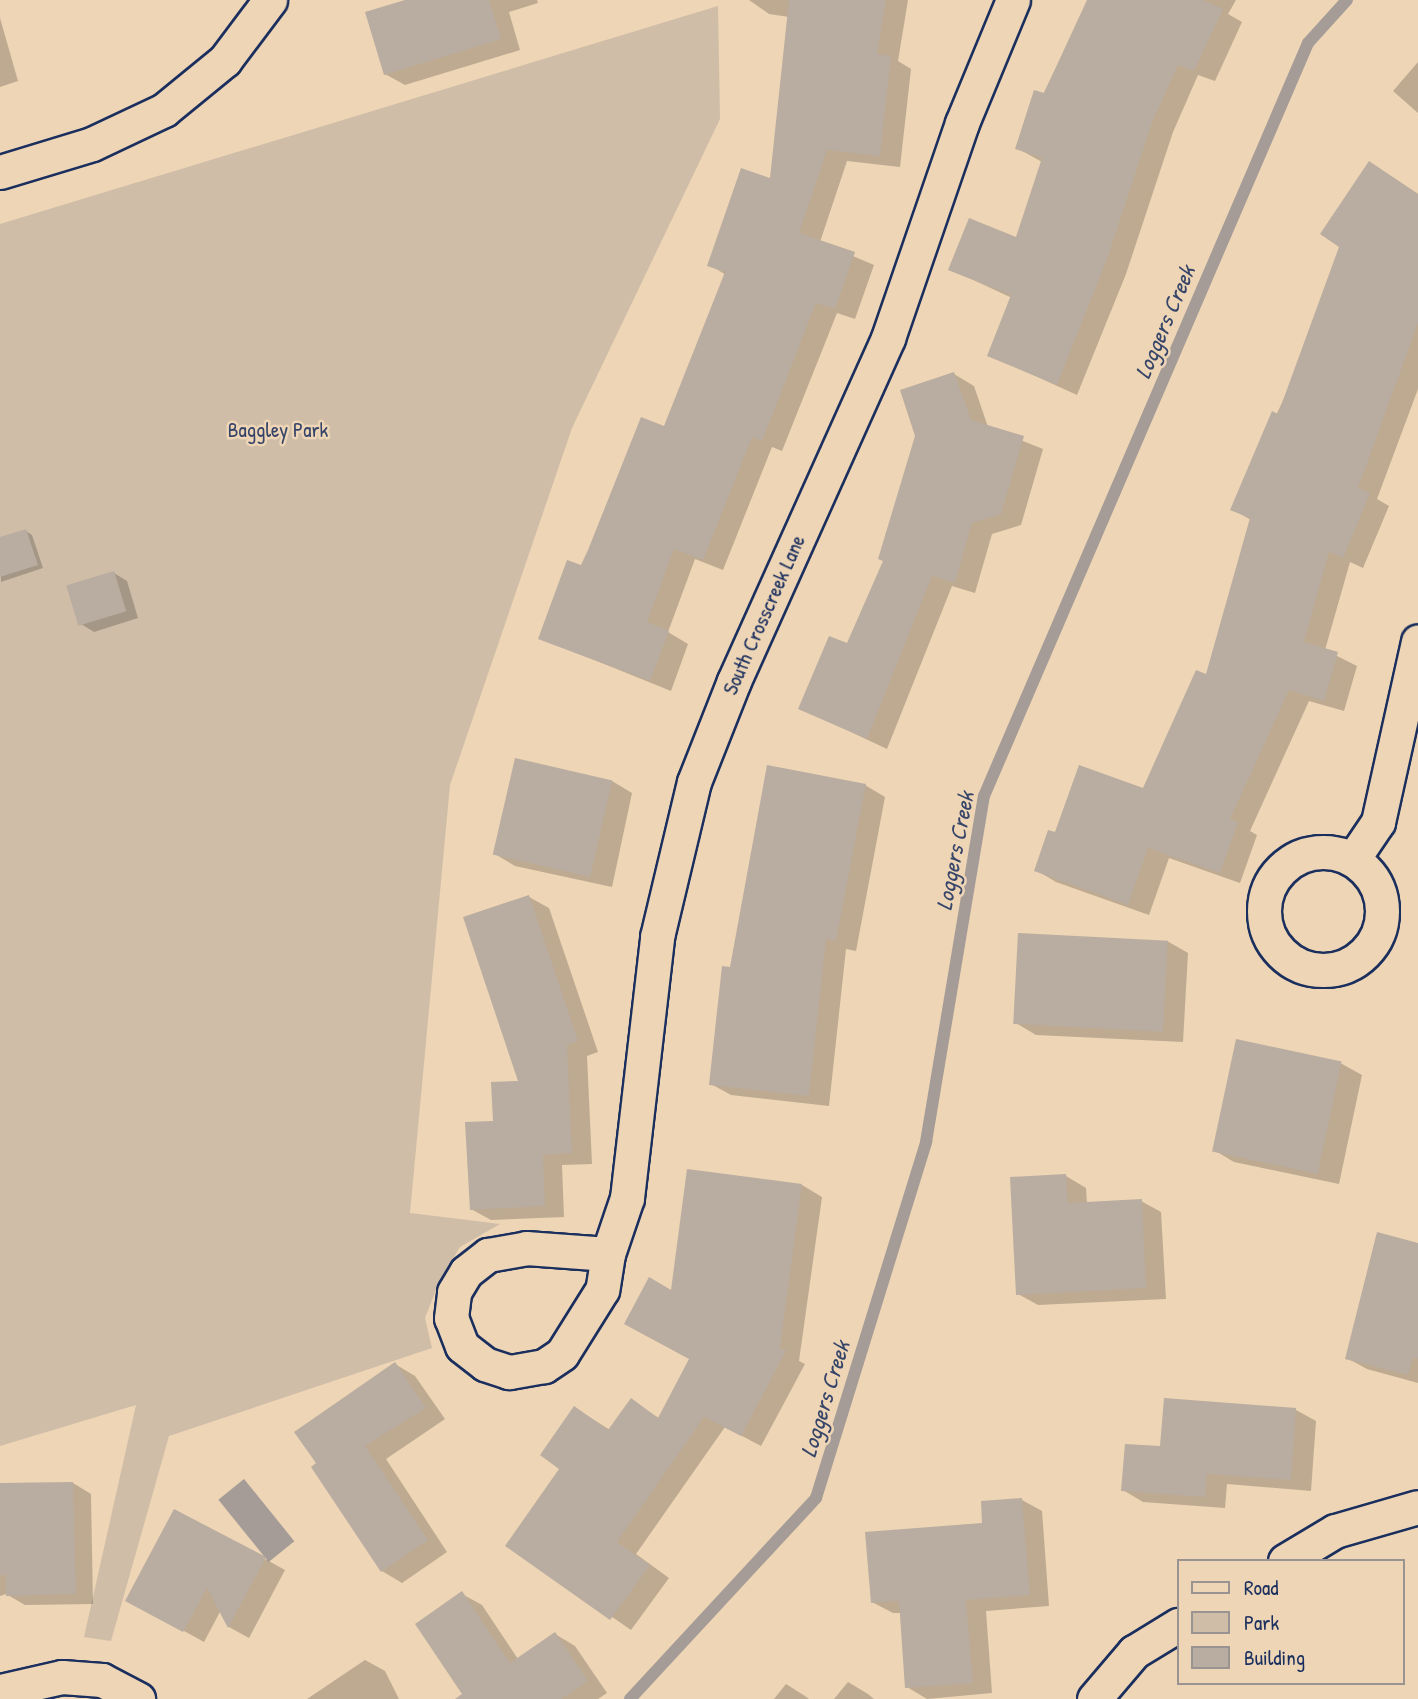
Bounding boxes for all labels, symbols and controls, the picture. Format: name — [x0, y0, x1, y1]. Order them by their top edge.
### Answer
water label: Loggers Creek — [1129, 261, 1201, 383]
park label: Baggley Park — [228, 417, 328, 443]
street label: South Crosscreek Lane — [718, 531, 810, 699]
water label: Loggers Creek — [930, 790, 980, 912]
water label: Loggers Creek — [794, 1338, 856, 1460]
legend — [1176, 1559, 1404, 1685]
text: Road — [1244, 1573, 1278, 1602]
text: Park — [1244, 1608, 1279, 1637]
text: Building — [1244, 1643, 1305, 1672]

